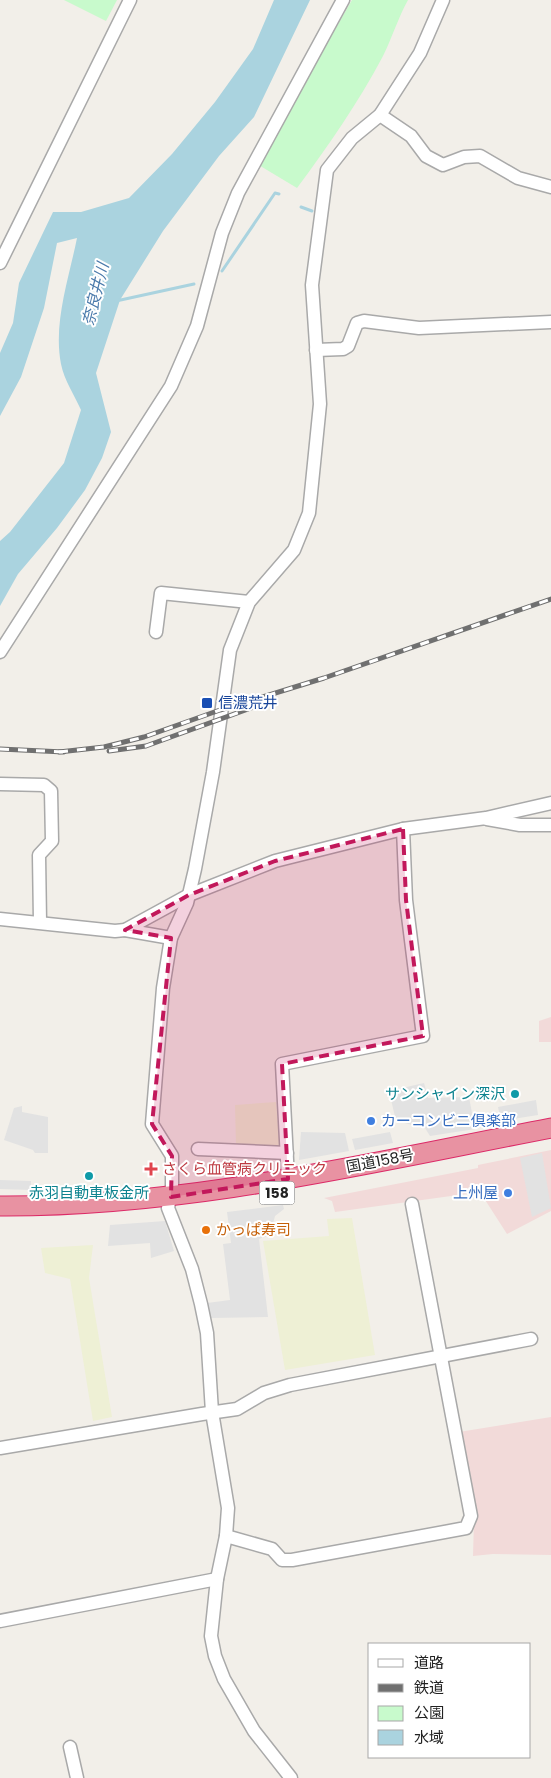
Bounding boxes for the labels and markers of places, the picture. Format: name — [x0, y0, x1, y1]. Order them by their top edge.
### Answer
place label: 信濃荒井 — [218, 692, 278, 713]
marker: 信濃荒井 — [200, 696, 214, 710]
place label: サンシャイン深沢 — [385, 1083, 505, 1104]
marker: サンシャイン深沢 — [509, 1088, 521, 1100]
place label: カーコンビニ倶楽部 — [381, 1110, 516, 1131]
marker: カーコンビニ倶楽部 — [365, 1115, 377, 1127]
place label: さくら血管病クリニック — [162, 1158, 327, 1179]
marker: さくら血管病クリニック — [144, 1162, 158, 1176]
marker: 赤羽自動車板金所 — [83, 1170, 95, 1182]
place label: 赤羽自動車板金所 — [29, 1182, 149, 1203]
place label: 上州屋 — [453, 1182, 498, 1203]
marker: 上州屋 — [502, 1187, 514, 1199]
place label: かっぱ寿司 — [216, 1219, 291, 1240]
marker: かっぱ寿司 — [200, 1224, 212, 1236]

